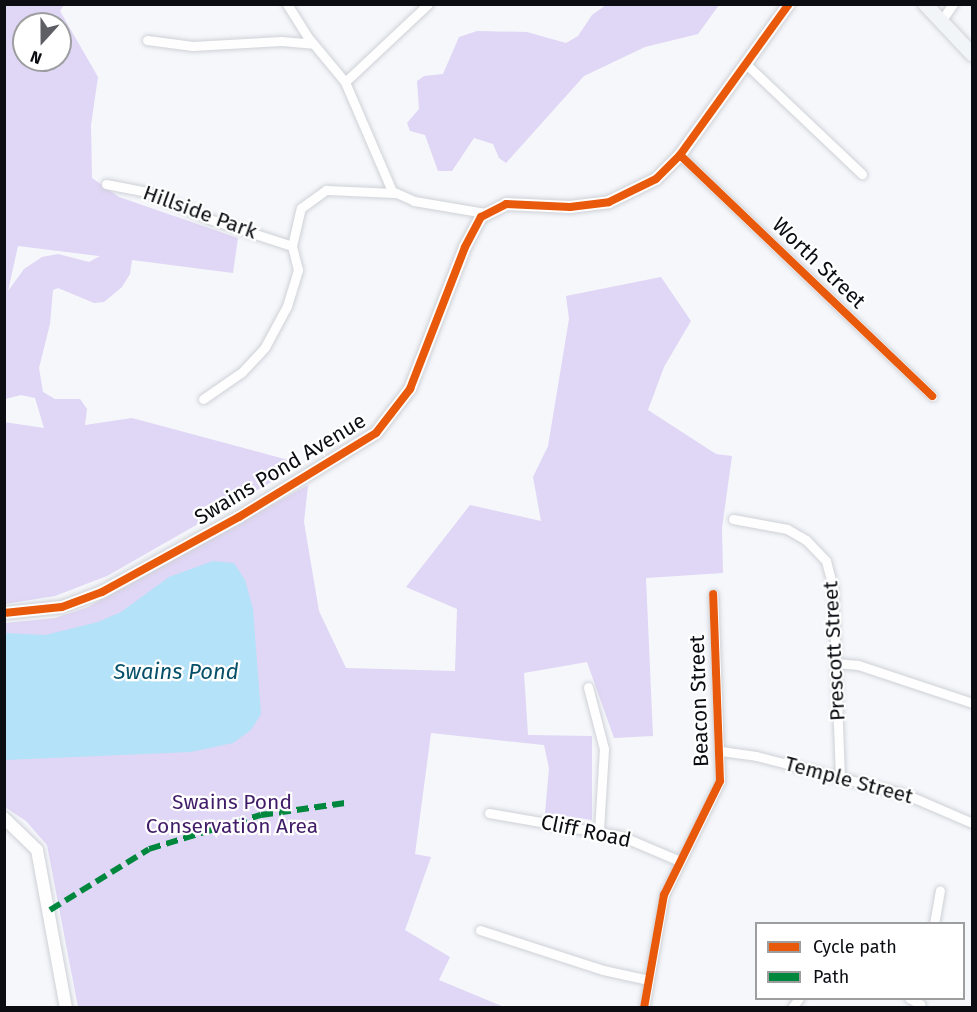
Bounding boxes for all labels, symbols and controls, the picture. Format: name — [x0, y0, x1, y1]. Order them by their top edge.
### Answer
north arrow — [12, 12, 72, 72]
text: N — [28, 47, 44, 68]
street label: Hillside Park — [140, 180, 260, 244]
street label: Worth Street — [767, 212, 871, 314]
street label: Swains Pond Avenue — [190, 408, 370, 530]
street label: Prescott Street — [818, 580, 850, 722]
street label: Beacon Street — [684, 635, 714, 767]
water label: Swains Pond — [113, 659, 239, 685]
street label: Temple Street — [782, 751, 916, 809]
park label: Swains Pond Conservation Area — [146, 789, 318, 839]
street label: Cliff Road — [539, 809, 633, 853]
legend — [755, 922, 965, 1000]
text: Cycle path — [813, 936, 897, 958]
text: Path — [813, 966, 849, 988]

